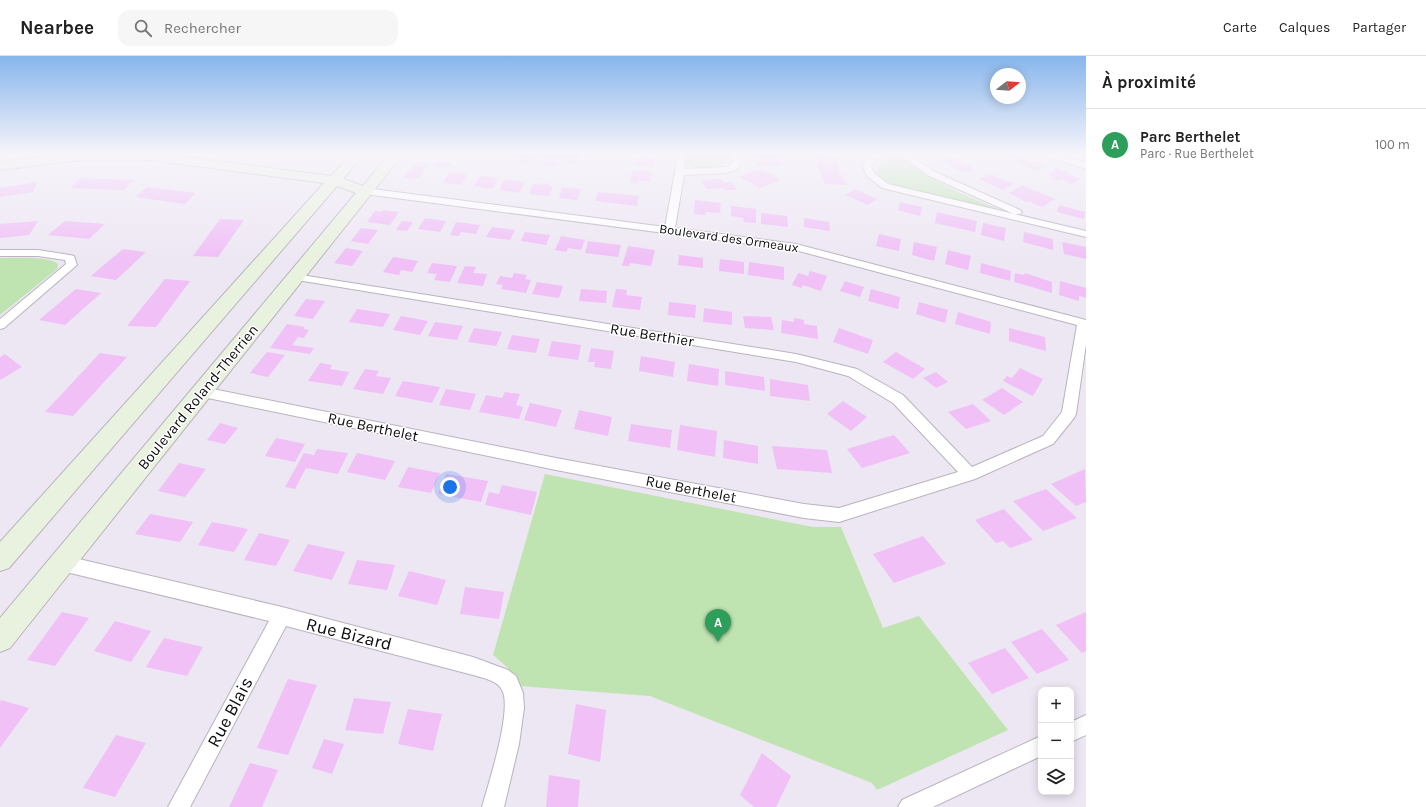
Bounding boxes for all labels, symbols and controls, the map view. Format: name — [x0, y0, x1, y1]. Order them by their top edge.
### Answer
search box — [118, 10, 398, 46]
text: Nearbee — [20, 17, 94, 39]
icon: search — [132, 17, 154, 39]
text: Rechercher — [164, 19, 241, 37]
text: Carte — [1223, 19, 1257, 36]
text: Calques — [1279, 19, 1330, 36]
text: Partager — [1352, 19, 1406, 36]
north arrow — [990, 68, 1026, 104]
text: À proximité — [1102, 72, 1196, 92]
text: Parc Berthelet — [1140, 128, 1240, 146]
text: A — [1111, 137, 1119, 152]
text: 100 m — [1375, 137, 1410, 152]
text: Parc · Rue Berthelet — [1140, 146, 1254, 161]
street label: Boulevard des Ormeaux — [658, 221, 800, 255]
street label: Rue Berthier — [609, 320, 696, 351]
street label: Boulevard Roland-Therrien — [134, 321, 262, 473]
street label: Rue Berthelet — [326, 409, 420, 445]
street label: Rue Berthelet — [644, 471, 738, 507]
your location — [440, 477, 460, 497]
pin: A — [705, 609, 731, 642]
street label: Rue Bizard — [304, 613, 394, 655]
street label: Rue Blais — [202, 673, 258, 751]
map controls — [1038, 687, 1074, 795]
button: + — [1038, 687, 1074, 723]
button: − — [1038, 723, 1074, 759]
button: layers — [1038, 759, 1074, 795]

